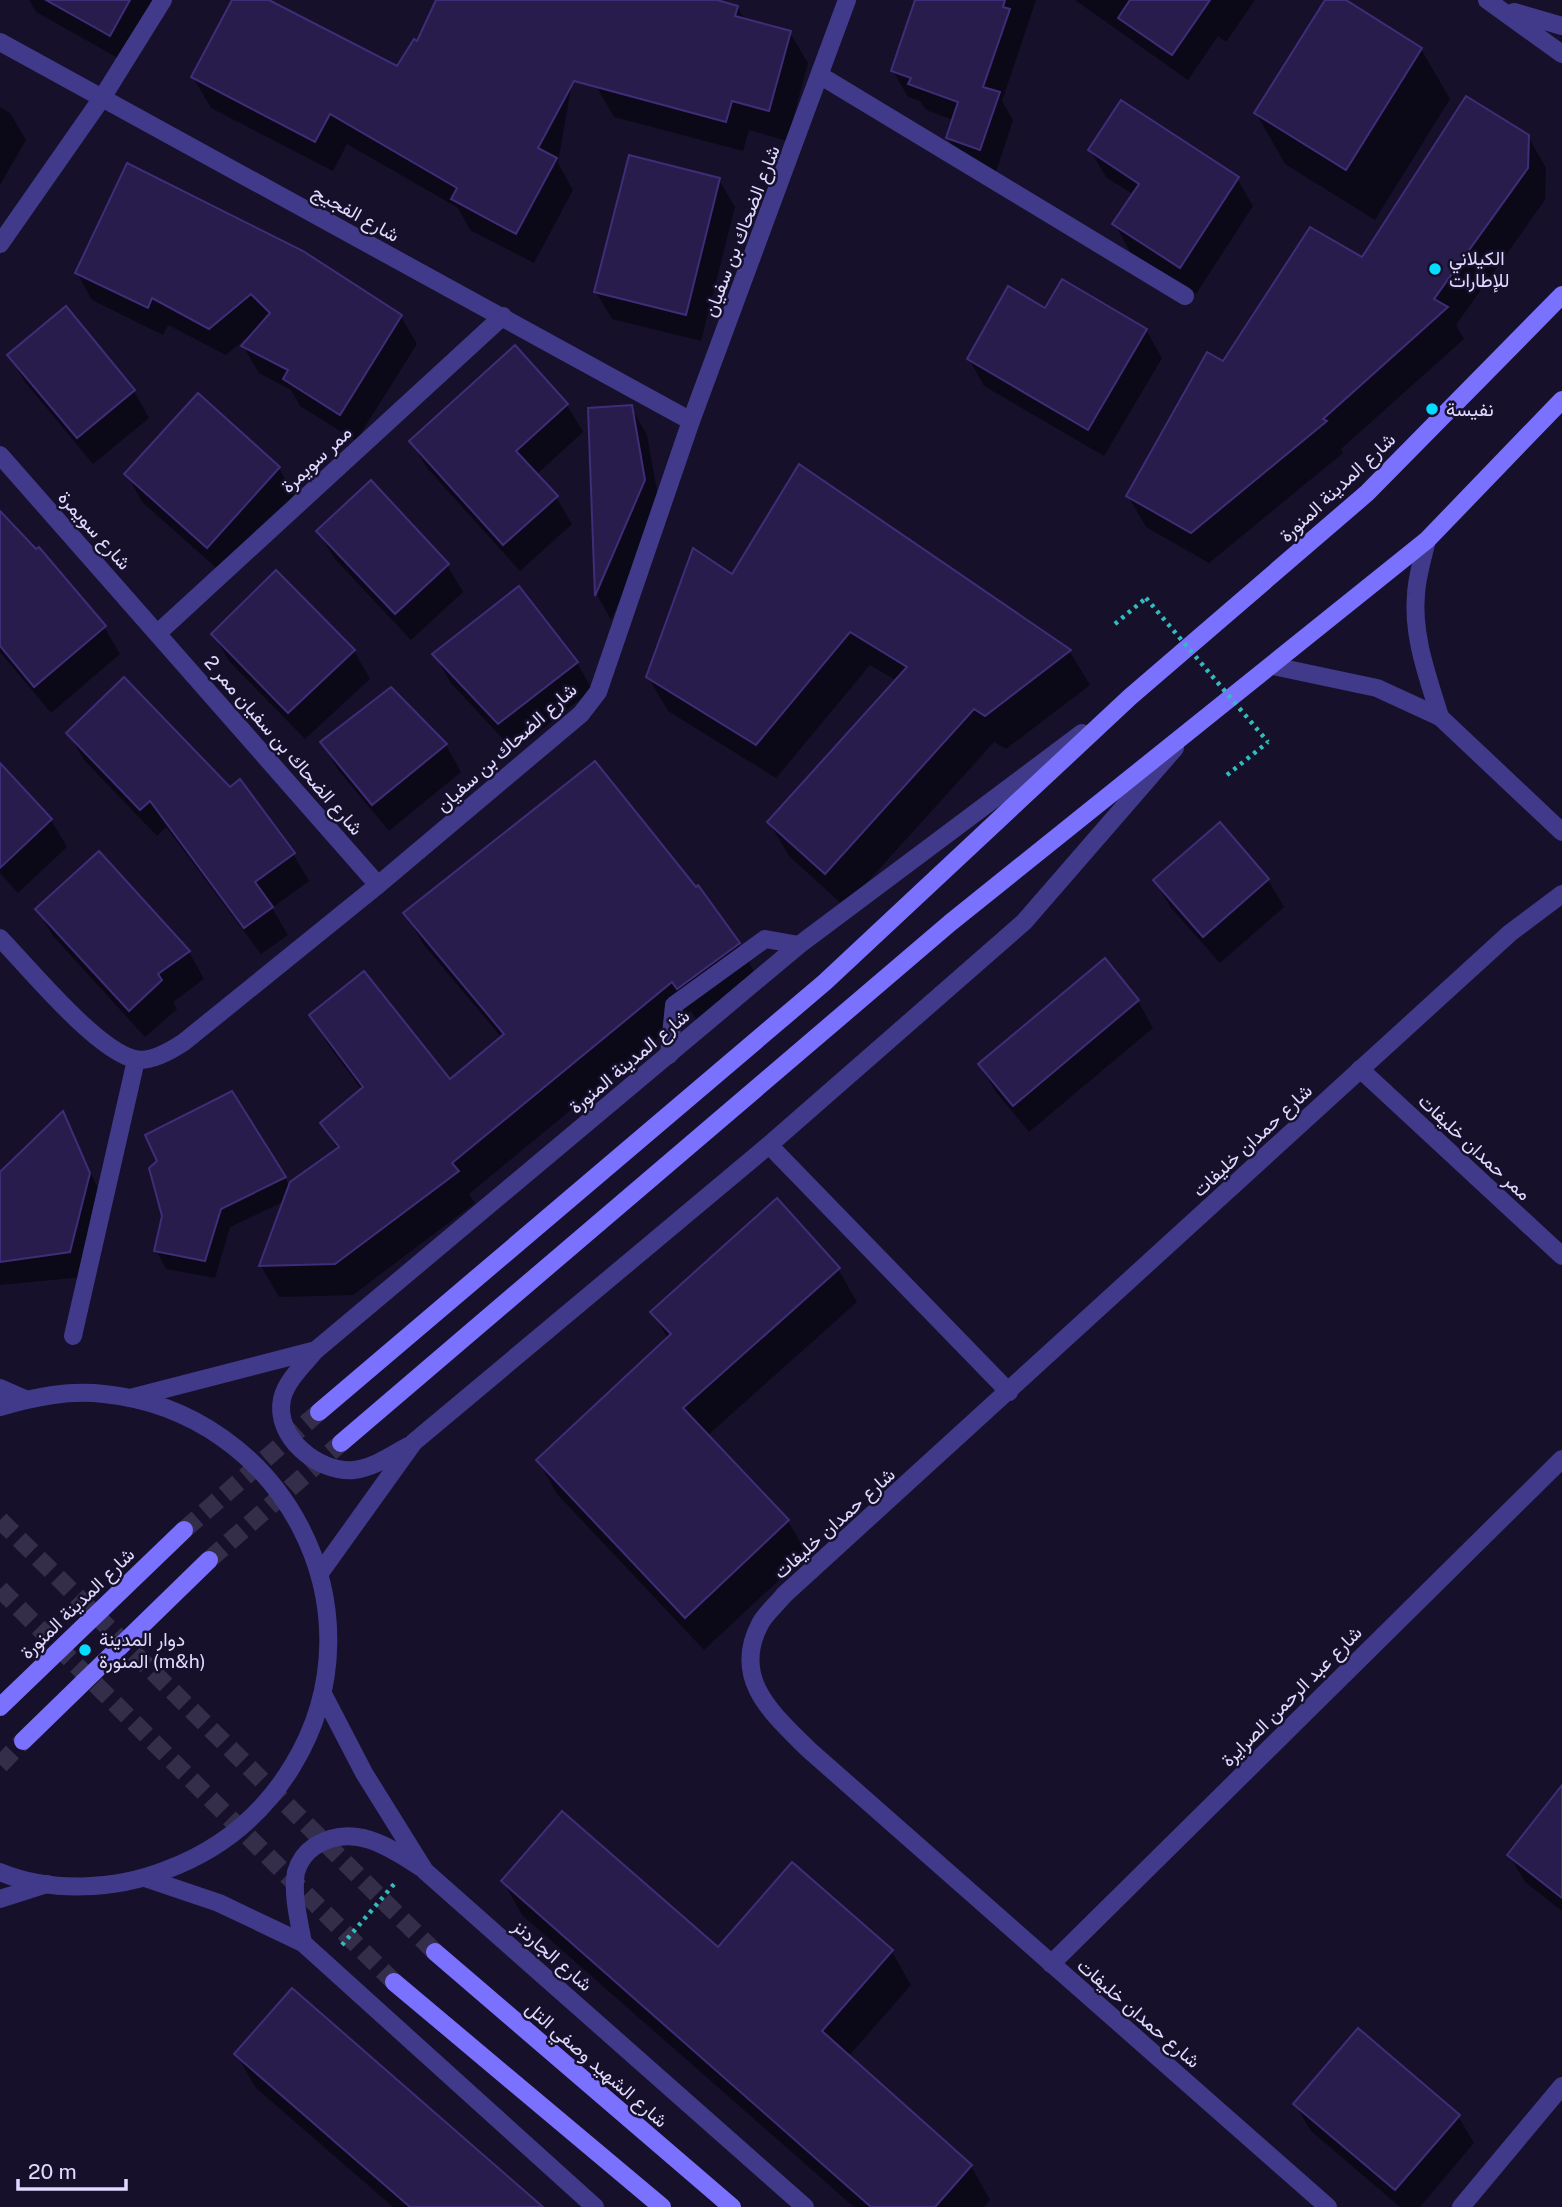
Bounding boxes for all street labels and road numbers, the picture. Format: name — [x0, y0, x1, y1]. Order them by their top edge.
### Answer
street label: شارع الضحاك بن سفيان — [698, 142, 786, 320]
street label: شارع الفجيج — [307, 180, 403, 249]
street label: ممر سويمرة — [276, 421, 356, 498]
street label: شارع المدينة المنورة — [1275, 428, 1401, 548]
street label: شارع سويمرة — [53, 486, 136, 575]
street label: شارع الضحاك بن سفيان ممر 2 — [199, 651, 368, 840]
street label: شارع الضحاك بن سفيان — [431, 678, 582, 817]
street label: شارع المدينة المنورة — [564, 1004, 695, 1119]
street label: شارع حمدان خليفات — [1188, 1079, 1318, 1202]
street label: ممر حمدان خليفات — [1414, 1089, 1536, 1205]
street label: شارع حمدان خليفات — [769, 1463, 900, 1585]
street label: شارع المدينة المنورة — [15, 1543, 140, 1664]
street label: شارع عبد الرحمن الصرايرة — [1216, 1621, 1367, 1772]
street label: شارع الجاردنز — [507, 1914, 597, 1997]
street label: شارع حمدان خليفات — [1072, 1954, 1205, 2074]
street label: شارع الشهيد وصفي التل — [518, 1997, 672, 2135]

